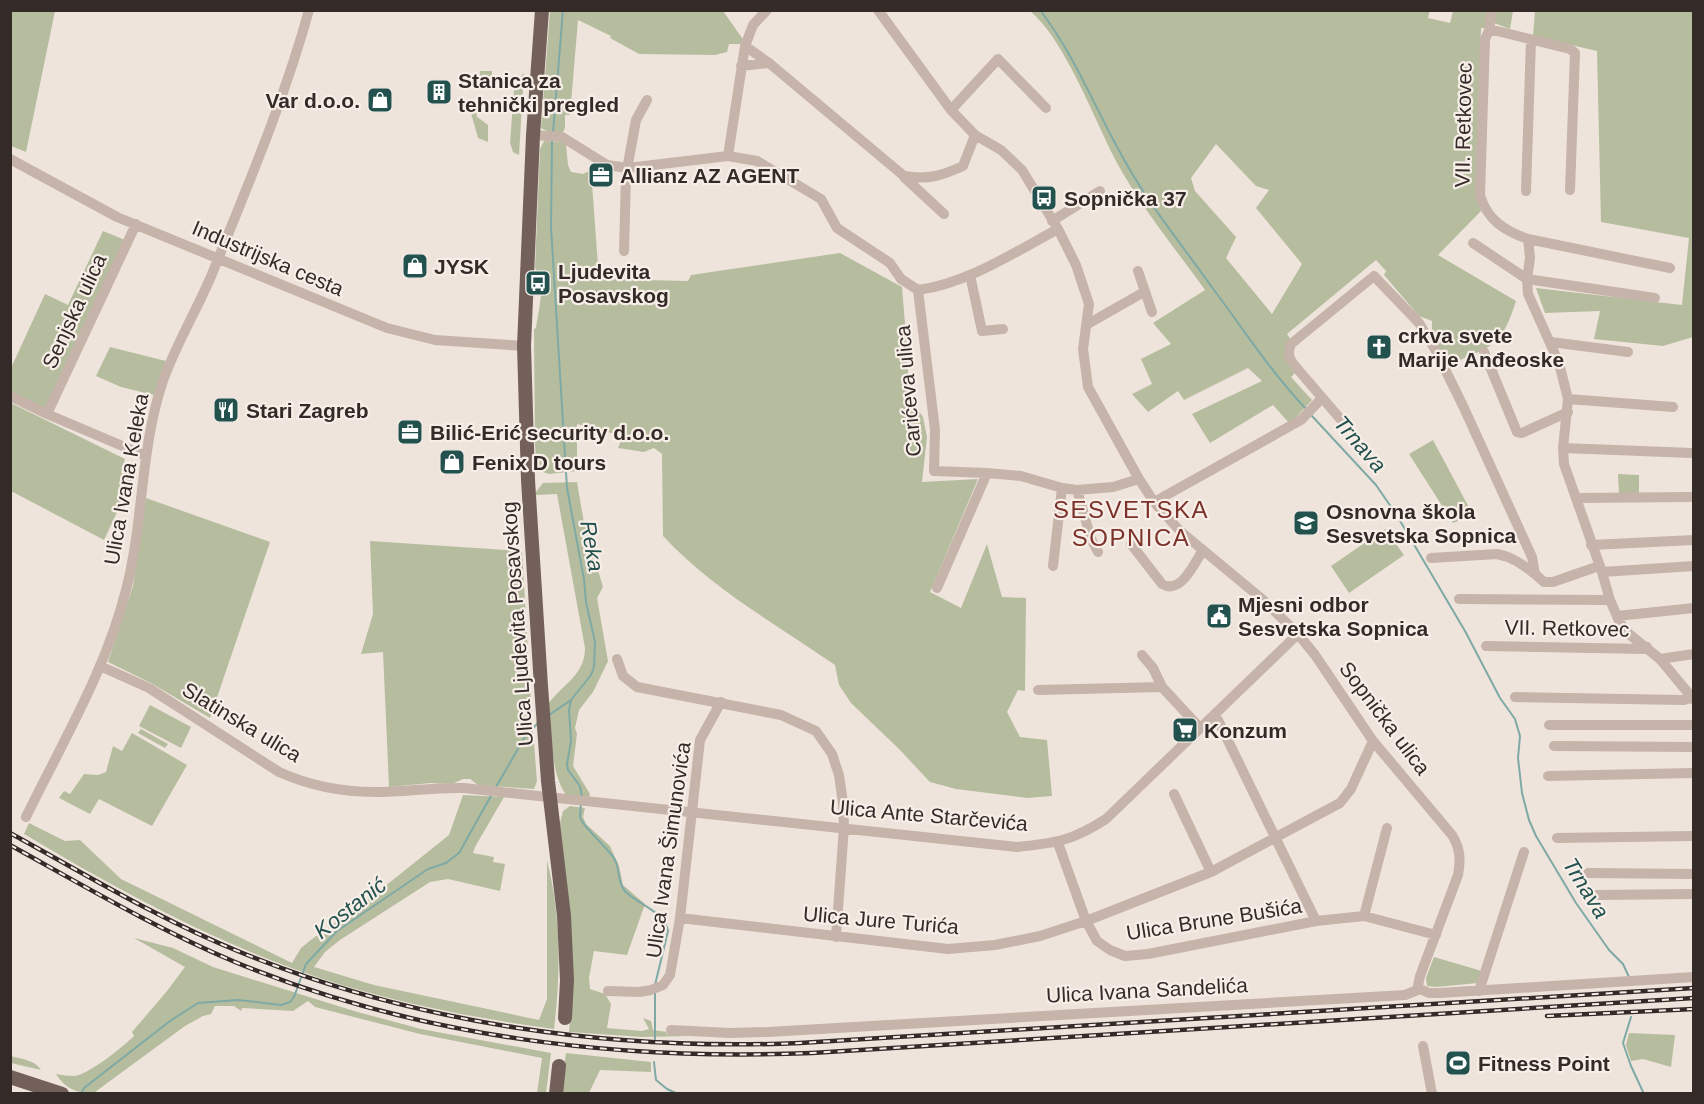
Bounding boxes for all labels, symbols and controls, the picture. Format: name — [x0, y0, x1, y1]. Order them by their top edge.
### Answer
street label: VII. Retkovec — [1450, 62, 1476, 188]
place label: Stanica za tehnički pregled — [458, 69, 619, 116]
building icon: Stanica za tehnički pregled — [424, 77, 454, 107]
shop icon: Var d.o.o. — [365, 85, 395, 115]
place label: Var d.o.o. — [265, 89, 360, 112]
office icon: Allianz AZ AGENT — [586, 160, 616, 190]
place label: Allianz AZ AGENT — [620, 164, 799, 187]
bus stop icon: Sopnička 37 — [1029, 183, 1059, 213]
place label: Sopnička 37 — [1064, 187, 1187, 210]
street label: Industrijska cesta — [189, 216, 347, 300]
street label: Senjska ulica — [37, 250, 111, 372]
shop icon: JYSK — [400, 251, 430, 281]
place label: JYSK — [434, 255, 489, 278]
place label: Ljudevita Posavskog — [558, 260, 669, 307]
bus stop icon: Ljudevita Posavskog — [523, 268, 553, 298]
street label: Carićeva ulica — [891, 324, 925, 458]
place label: crkva svete Marije Anđeoske — [1398, 324, 1564, 371]
church icon: crkva svete Marije Anđeoske — [1364, 332, 1394, 362]
street label: Ulica Ivana Keleka — [100, 391, 152, 567]
restaurant icon: Stari Zagreb — [211, 395, 241, 425]
place label: Stari Zagreb — [246, 399, 369, 422]
water label: Trnava — [1329, 411, 1391, 477]
office icon: Bilić-Erić security d.o.o. — [395, 417, 425, 447]
place label: Bilić-Erić security d.o.o. — [430, 421, 669, 444]
shop icon: Fenix D tours — [437, 447, 467, 477]
place label: Fenix D tours — [472, 451, 606, 474]
district label: SESVETSKA SOPNICA — [1053, 496, 1209, 551]
place label: Osnovna škola Sesvetska Sopnica — [1326, 500, 1517, 547]
street label: Ulica Ljudevita Posavskog — [497, 501, 537, 747]
school or university icon: Osnovna škola Sesvetska Sopnica — [1291, 508, 1321, 538]
water label: Reka — [575, 519, 609, 573]
place label: Mjesni odbor Sesvetska Sopnica — [1238, 593, 1429, 640]
public building icon: Mjesni odbor Sesvetska Sopnica — [1204, 601, 1234, 631]
street label: VII. Retkovec — [1504, 615, 1630, 641]
street label: Sopnička ulica — [1335, 657, 1435, 779]
street label: Slatinska ulica — [179, 678, 306, 767]
supermarket icon: Konzum — [1170, 715, 1200, 745]
place label: Konzum — [1204, 719, 1287, 742]
street label: Ulica Ivana Šimunovića — [641, 740, 695, 960]
street label: Ulica Ante Starčevića — [829, 795, 1029, 835]
water label: Trnava — [1558, 853, 1614, 923]
water label: Kostanić — [309, 872, 391, 944]
street label: Ulica Brune Bušića — [1125, 894, 1304, 944]
street label: Ulica Jure Turića — [802, 902, 960, 938]
street label: Ulica Ivana Sandelića — [1046, 973, 1249, 1007]
sports icon: Fitness Point — [1443, 1048, 1473, 1078]
place label: Fitness Point — [1478, 1052, 1610, 1075]

